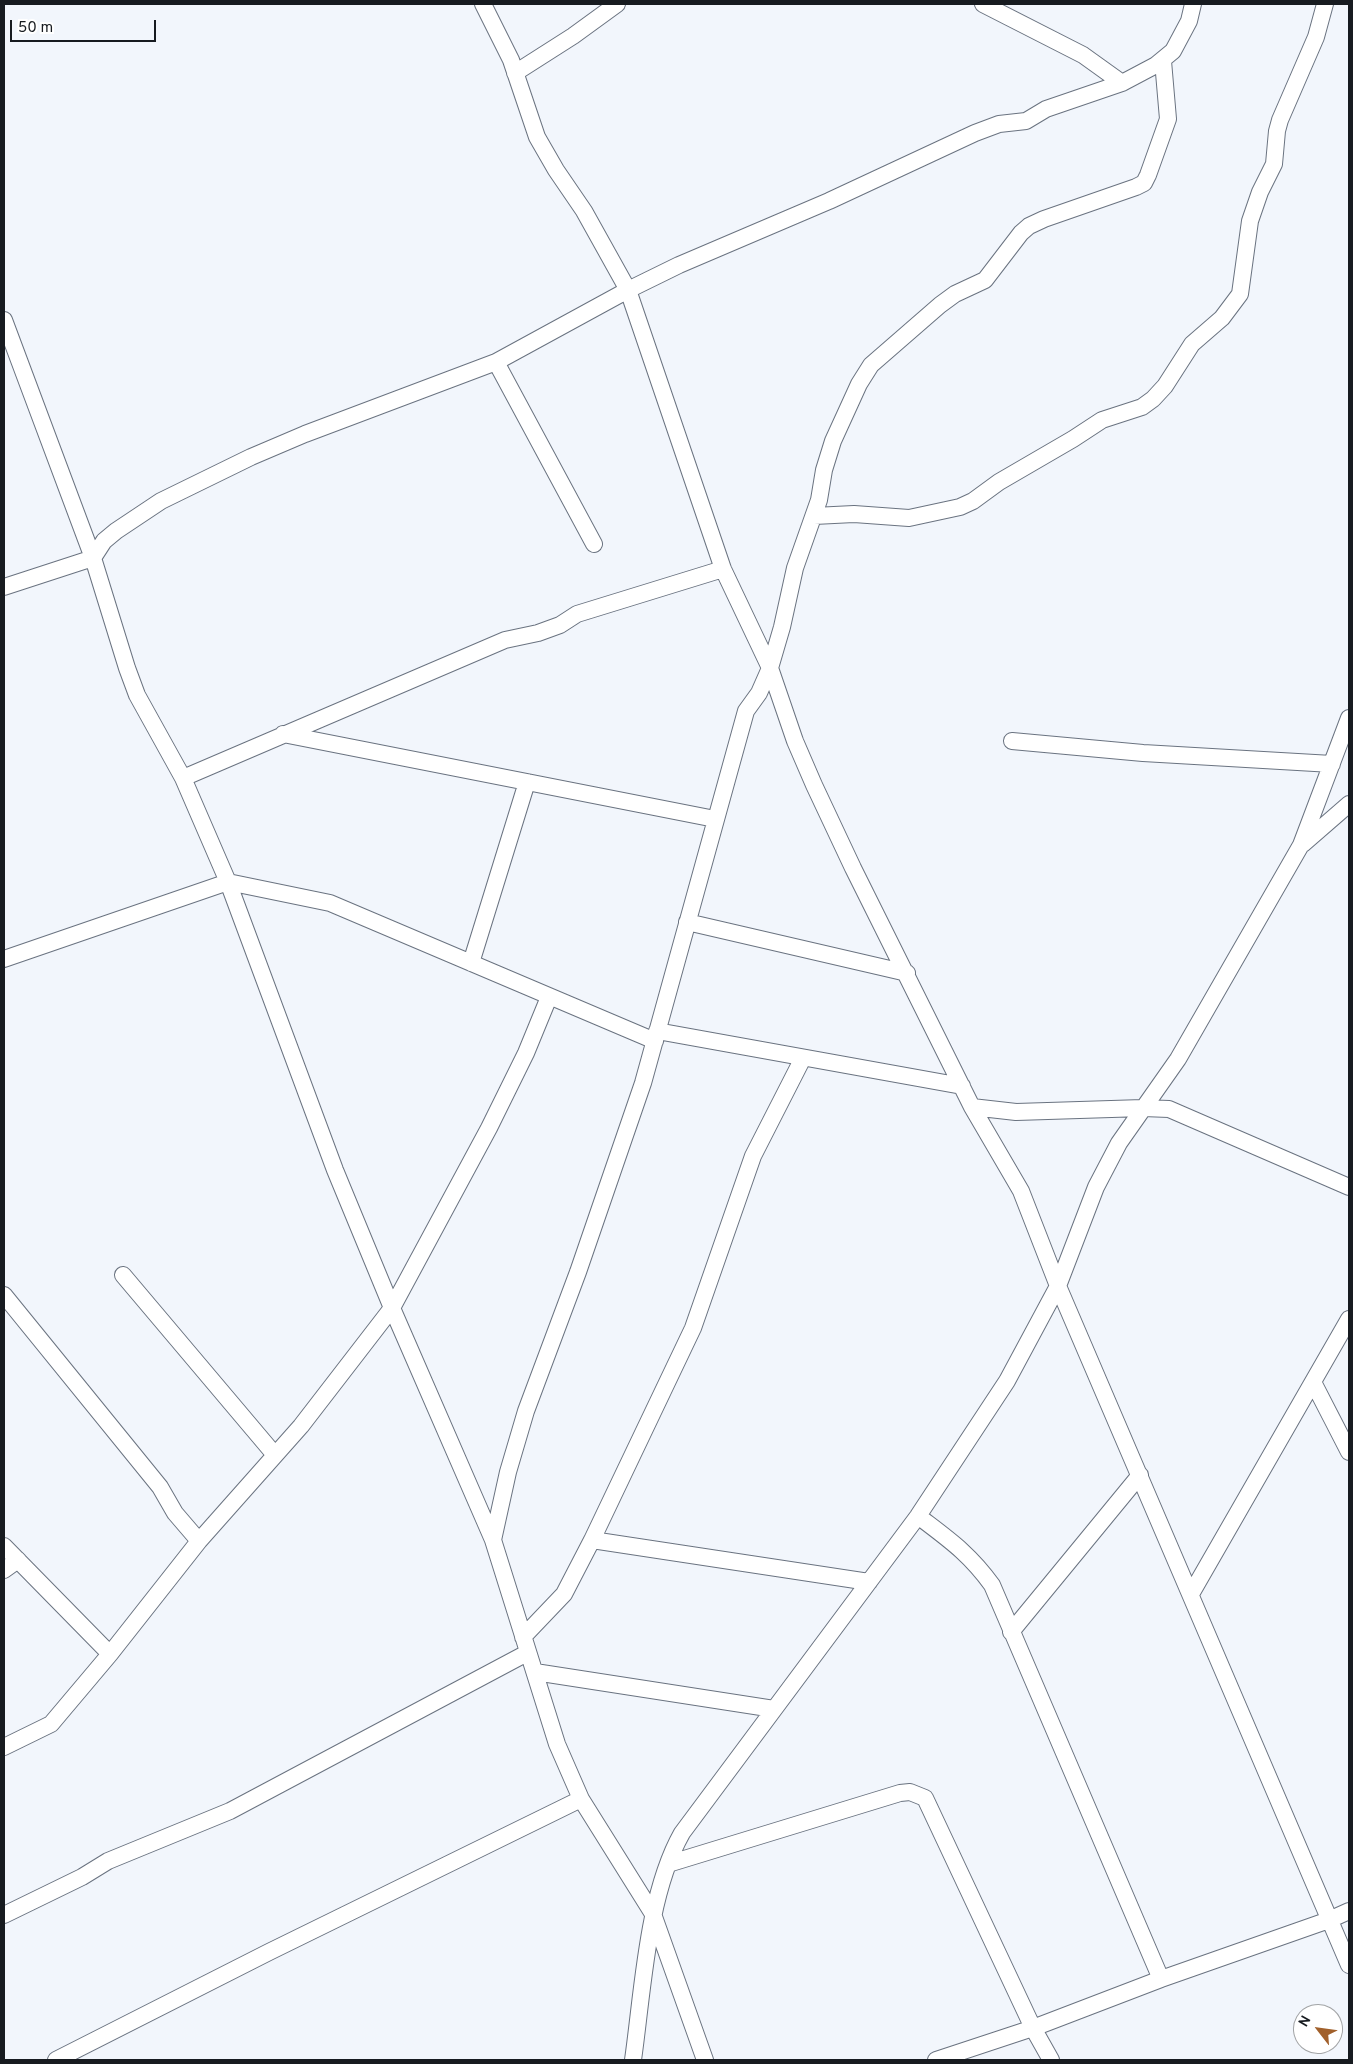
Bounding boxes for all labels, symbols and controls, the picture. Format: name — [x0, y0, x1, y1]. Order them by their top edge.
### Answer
scale bar — [12, 10, 159, 42]
text: 50 m — [18, 19, 53, 38]
north arrow — [1293, 2004, 1343, 2054]
text: N — [1296, 2013, 1315, 2030]

